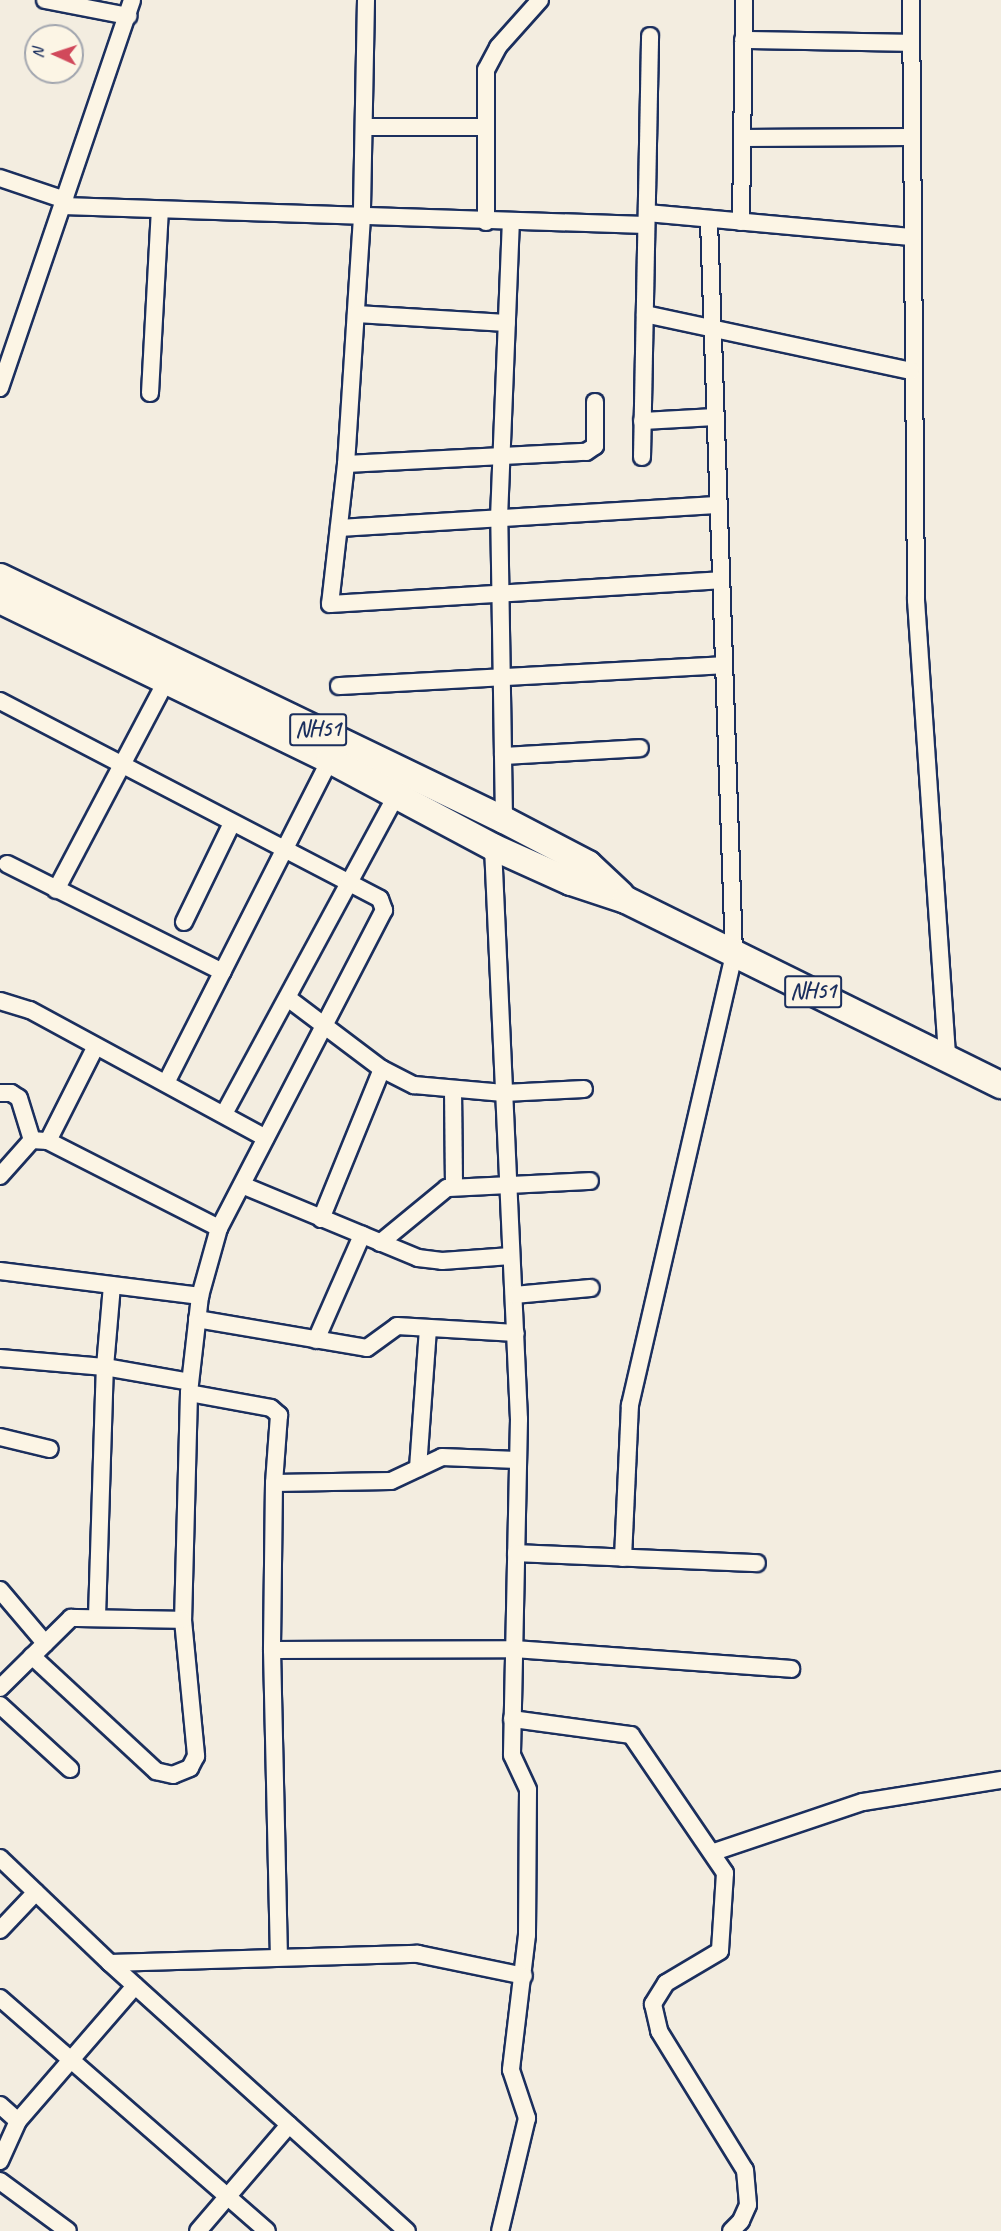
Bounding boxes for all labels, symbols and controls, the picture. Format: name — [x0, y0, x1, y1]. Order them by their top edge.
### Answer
north arrow — [24, 24, 84, 84]
text: N — [28, 48, 48, 59]
road number: NH51 — [288, 711, 348, 749]
road number: NH51 — [783, 973, 843, 1011]

